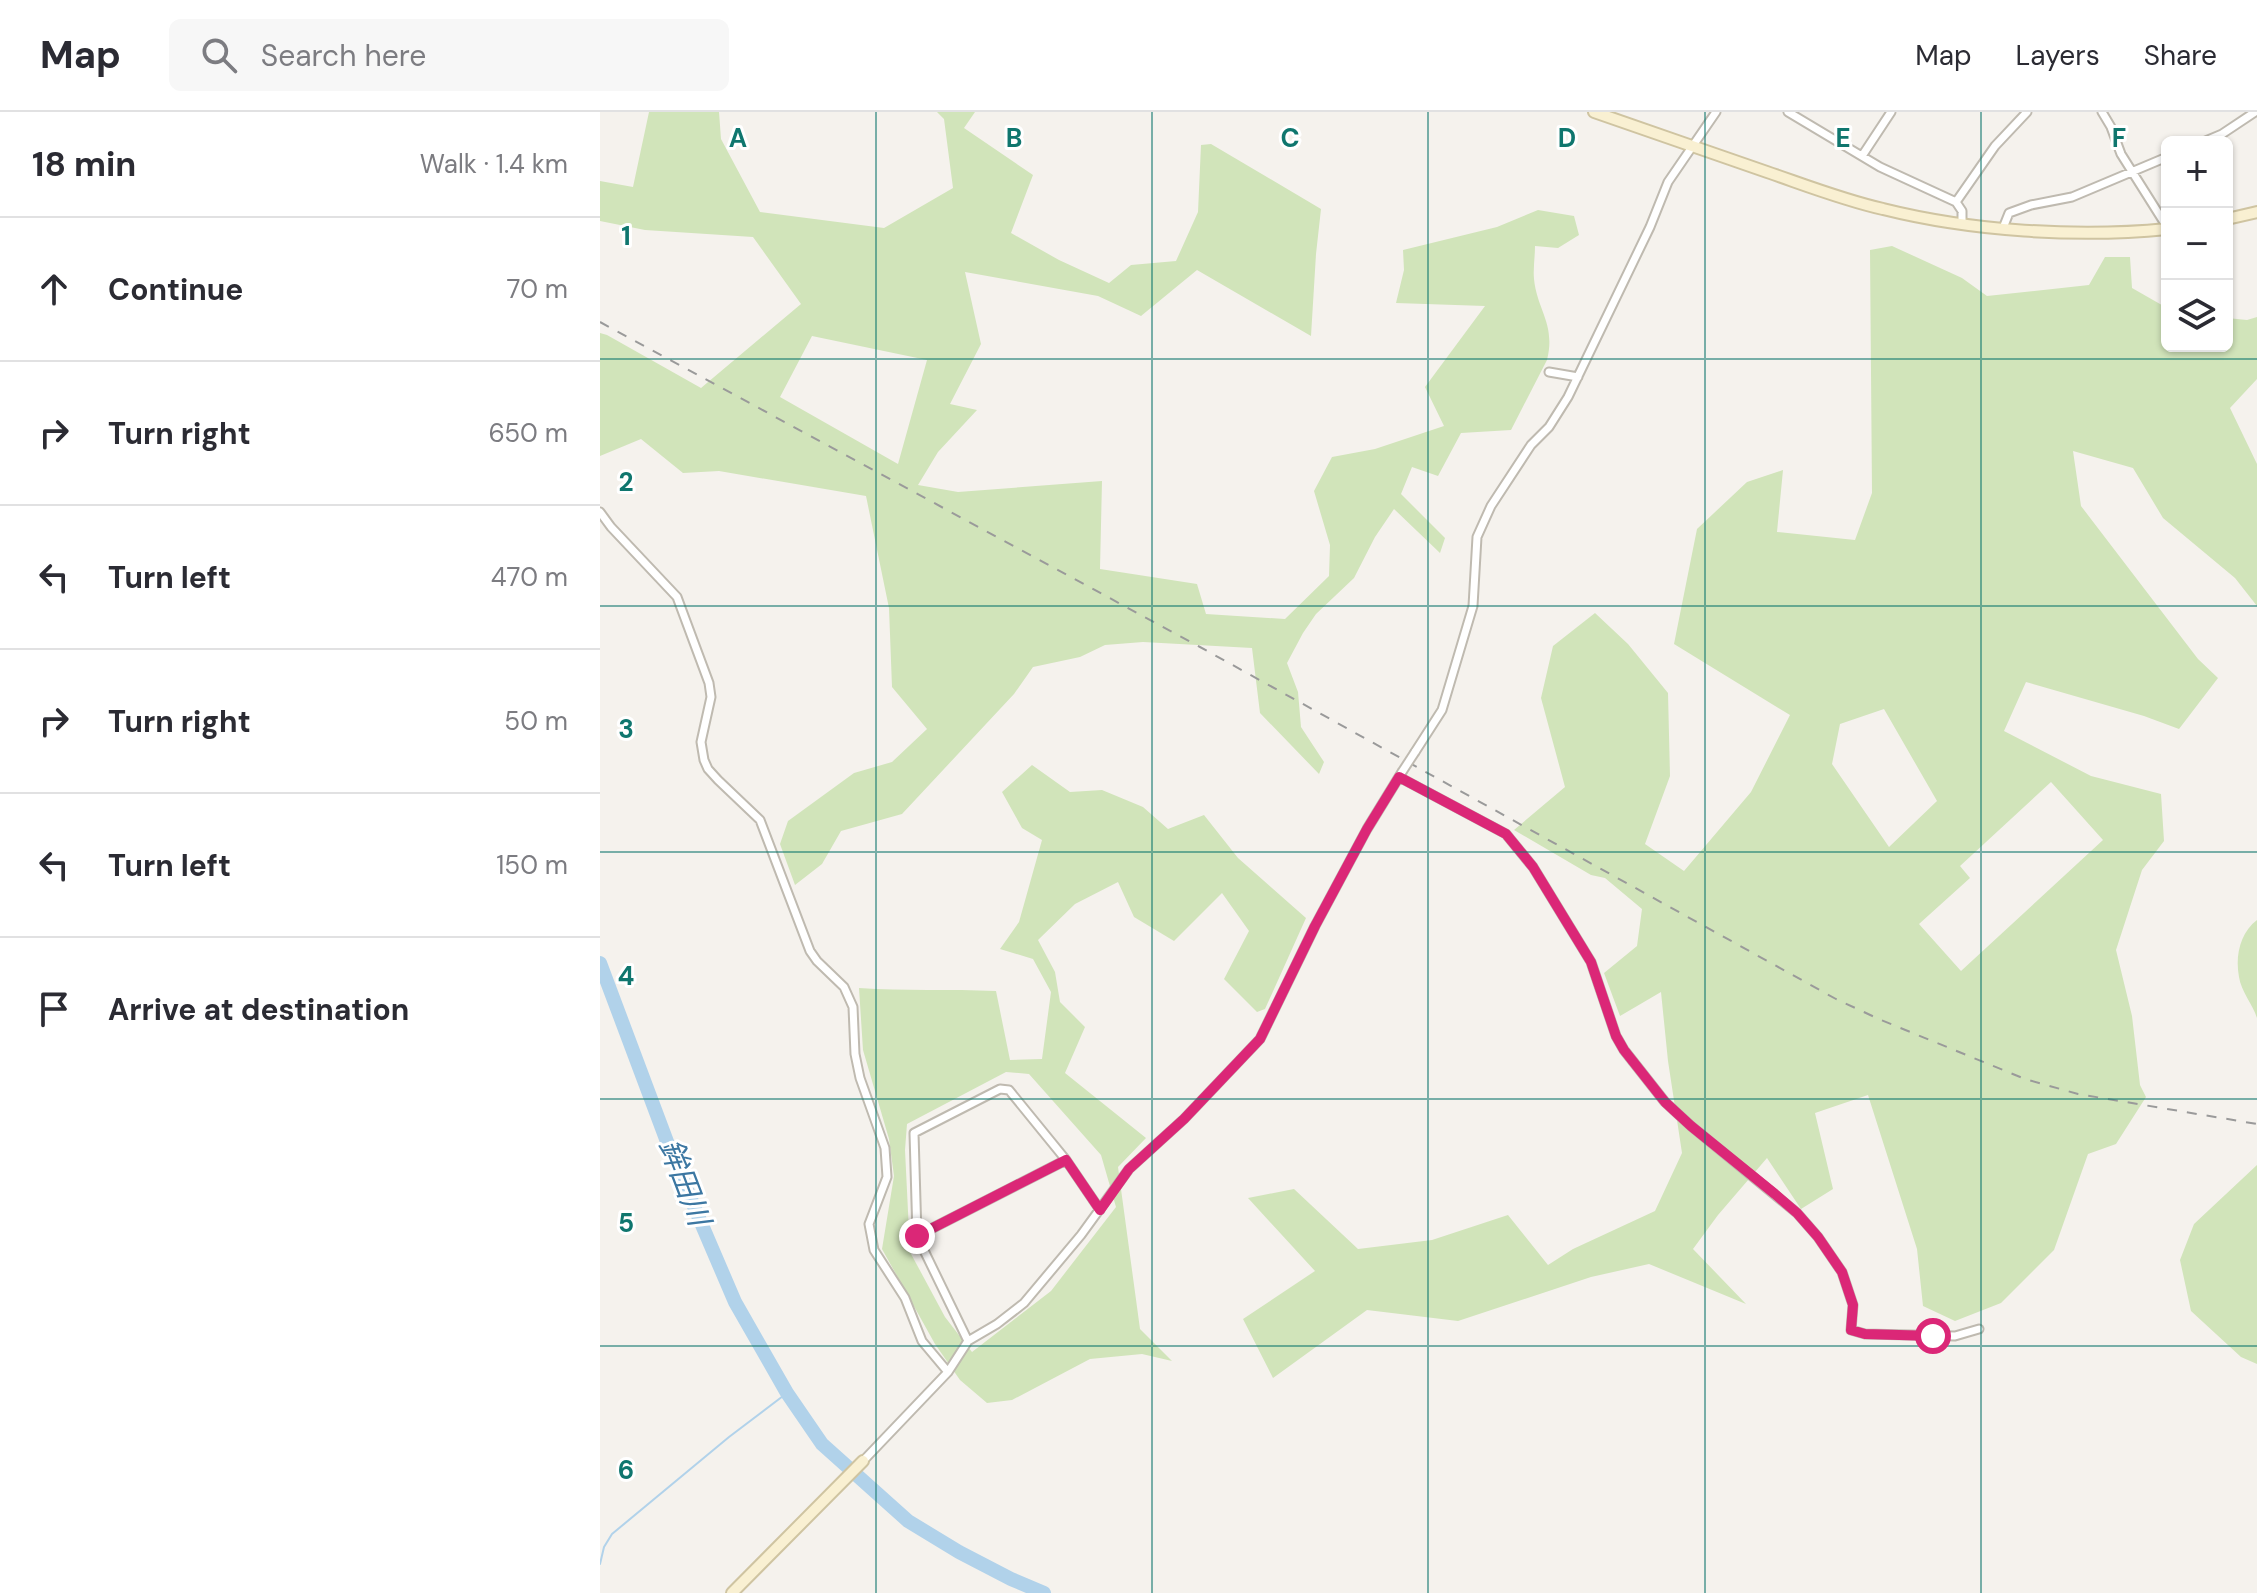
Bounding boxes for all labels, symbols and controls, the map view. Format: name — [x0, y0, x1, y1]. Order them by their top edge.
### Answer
search box — [169, 19, 729, 91]
text: Map — [40, 30, 121, 80]
icon: search — [197, 33, 241, 77]
text: Search here — [261, 36, 426, 75]
text: Map — [1915, 37, 1972, 74]
text: Layers — [2016, 37, 2100, 74]
text: Share — [2144, 37, 2217, 74]
text: A — [729, 121, 747, 155]
text: B — [1006, 121, 1022, 155]
text: C — [1280, 121, 1300, 155]
text: D — [1558, 121, 1576, 155]
text: E — [1835, 121, 1851, 155]
text: F — [2112, 121, 2126, 155]
map controls — [2161, 136, 2233, 352]
button: + — [2161, 136, 2233, 208]
text: 18 min — [32, 142, 136, 187]
text: Walk · 1.4 km — [420, 147, 568, 181]
button: − — [2161, 208, 2233, 280]
text: 1 — [621, 219, 631, 253]
icon: ahead — [32, 267, 76, 311]
text: Continue — [108, 270, 243, 309]
text: 70 m — [507, 272, 568, 306]
button: layers — [2161, 280, 2233, 352]
icon: right — [32, 411, 76, 455]
text: Turn right — [108, 414, 251, 453]
text: 650 m — [488, 416, 568, 450]
text: 2 — [618, 465, 634, 499]
icon: left — [32, 555, 76, 599]
text: Turn left — [108, 558, 231, 597]
text: 470 m — [491, 560, 568, 594]
icon: right — [32, 699, 76, 743]
text: Turn right — [108, 702, 251, 741]
text: 50 m — [504, 704, 568, 738]
text: 3 — [618, 712, 634, 746]
icon: left — [32, 843, 76, 887]
text: Turn left — [108, 846, 231, 885]
text: 150 m — [496, 848, 568, 882]
text: 4 — [618, 959, 634, 993]
icon: arrive — [32, 987, 76, 1031]
text: Arrive at destination — [108, 990, 409, 1029]
water label: 鉾田川 — [651, 1133, 720, 1234]
text: 5 — [618, 1206, 634, 1240]
route end — [899, 1218, 935, 1254]
route start — [1915, 1318, 1951, 1354]
text: 6 — [618, 1453, 634, 1487]

